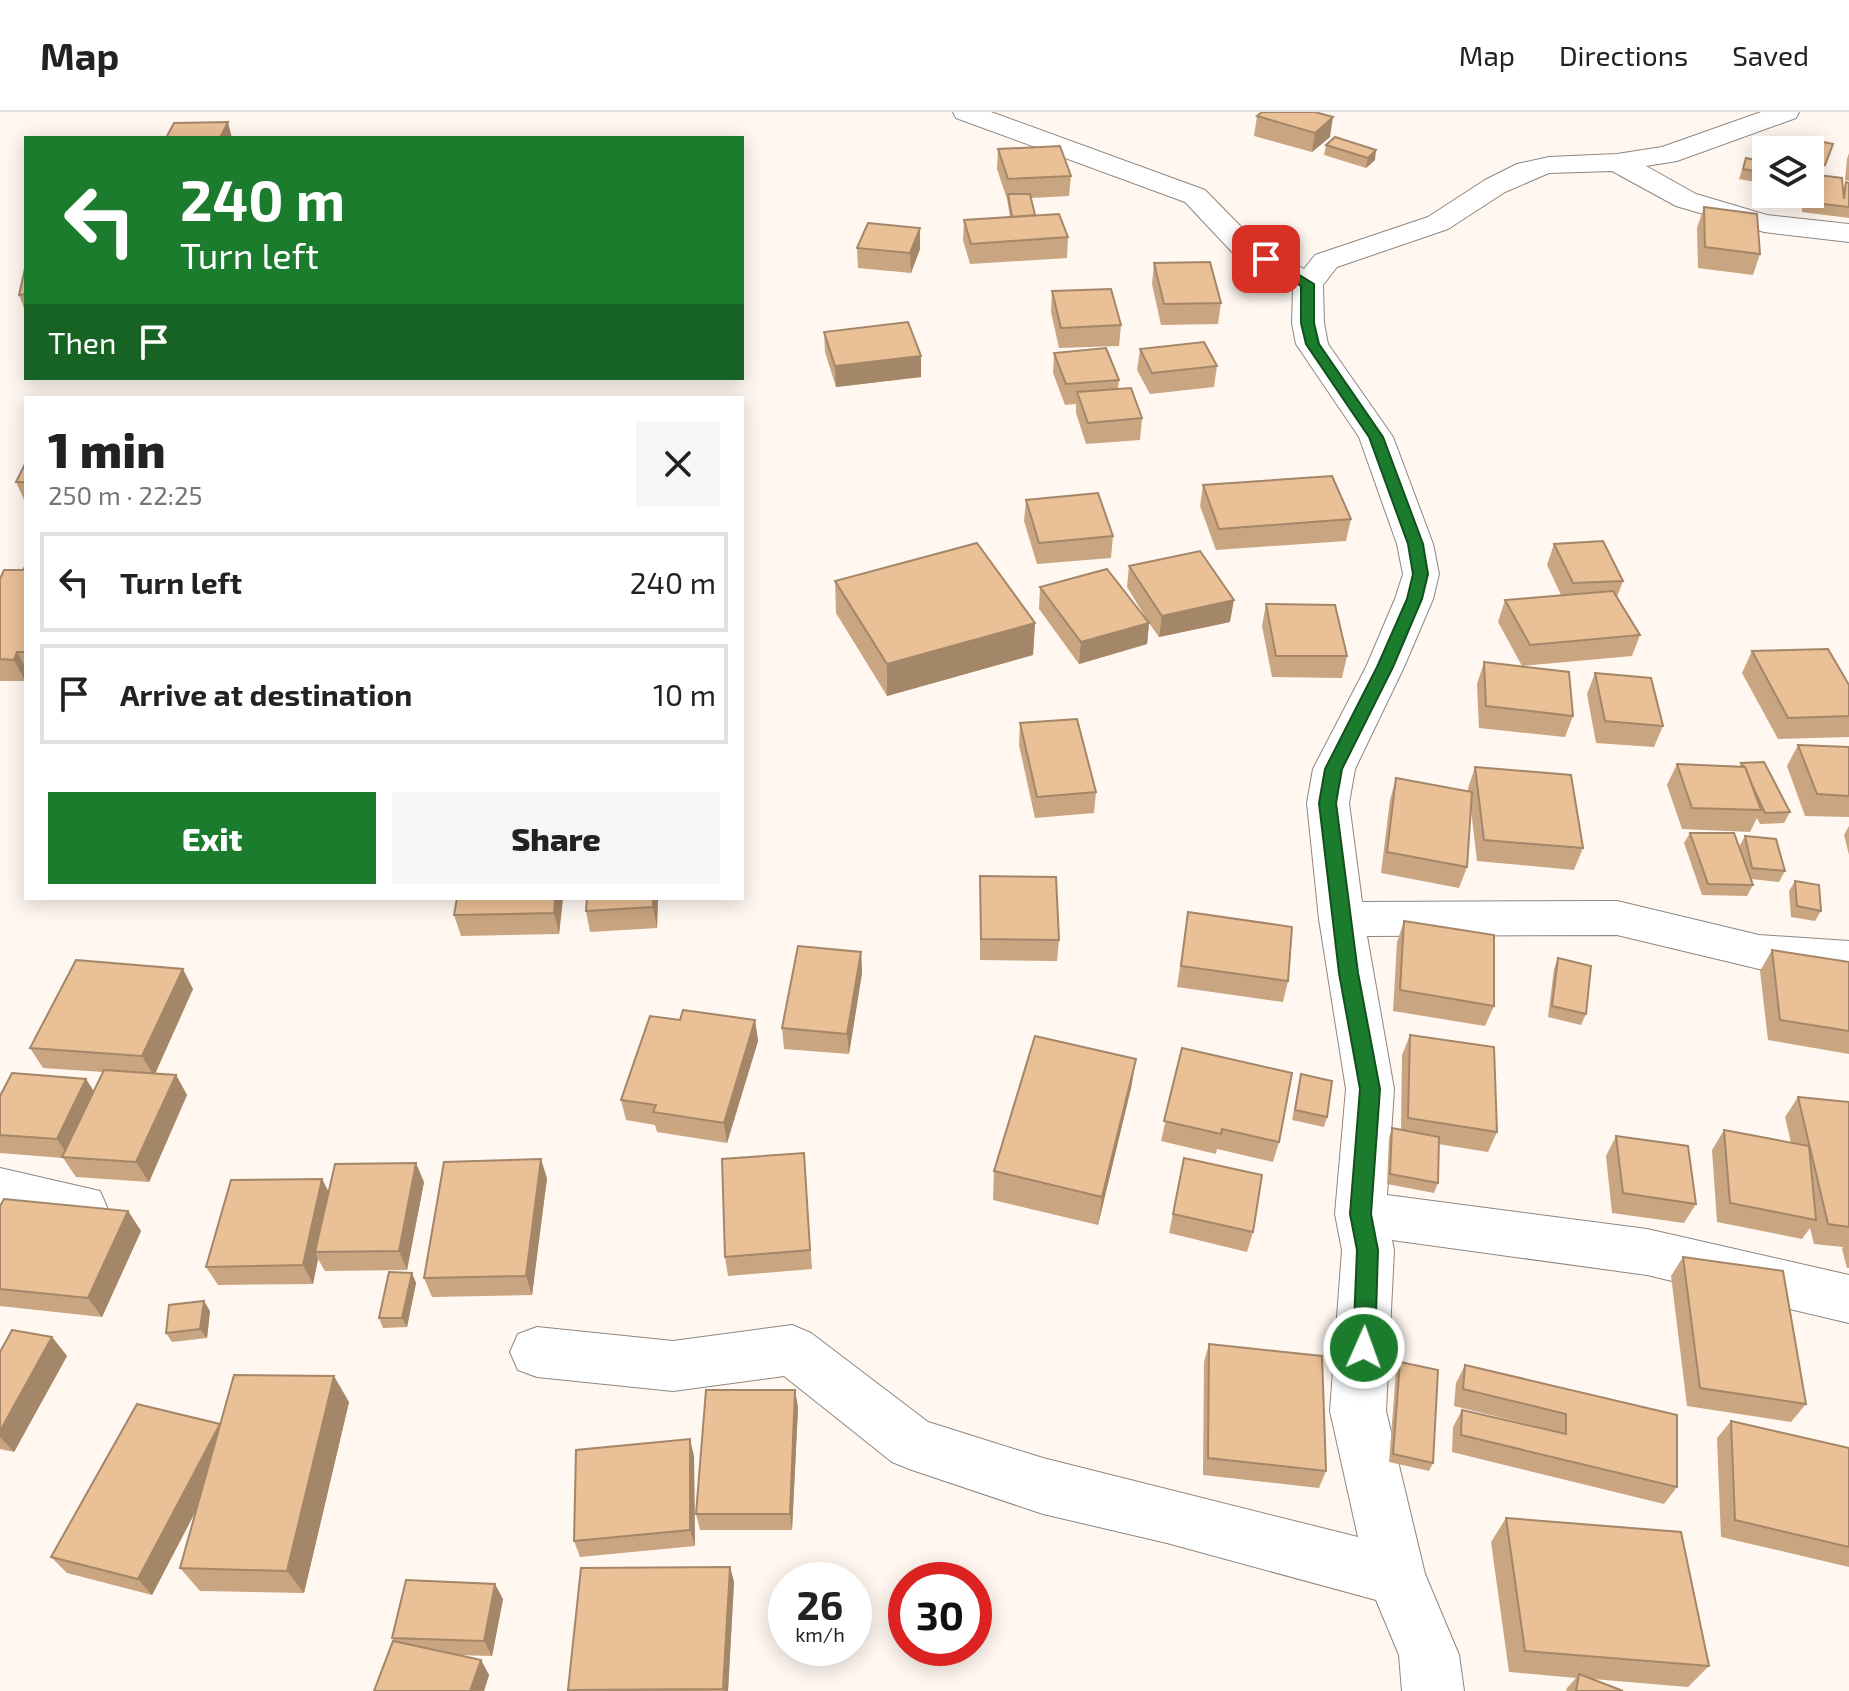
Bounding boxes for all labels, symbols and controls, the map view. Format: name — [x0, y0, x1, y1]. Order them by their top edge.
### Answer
text: Map — [40, 32, 119, 78]
text: Map — [1459, 38, 1515, 72]
text: Directions — [1559, 38, 1688, 72]
text: Saved — [1732, 38, 1809, 72]
map controls — [1752, 136, 1824, 208]
button: layers — [1752, 136, 1824, 208]
text: 240 m — [180, 165, 345, 232]
icon: left — [48, 168, 152, 272]
pin — [1232, 225, 1300, 293]
text: Turn left — [180, 233, 319, 276]
icon: arrive — [1244, 237, 1288, 281]
icon: arrive — [132, 320, 176, 364]
text: Then — [48, 324, 116, 360]
text: 1 min — [48, 420, 166, 478]
button: close — [636, 422, 720, 506]
text: 250 m · 22:25 — [48, 479, 202, 510]
icon: left — [52, 560, 96, 604]
text: Turn left — [120, 564, 242, 600]
text: 240 m — [630, 564, 716, 600]
icon: arrive — [52, 672, 96, 716]
text: Arrive at destination — [120, 676, 412, 712]
text: 10 m — [653, 676, 716, 712]
button: Exit — [48, 792, 376, 884]
button: Share — [392, 792, 720, 884]
position arrow — [1322, 1306, 1406, 1390]
speed limit sign: 30 — [888, 1562, 992, 1666]
text: 26 — [797, 1580, 843, 1628]
text: km/h — [795, 1622, 845, 1646]

